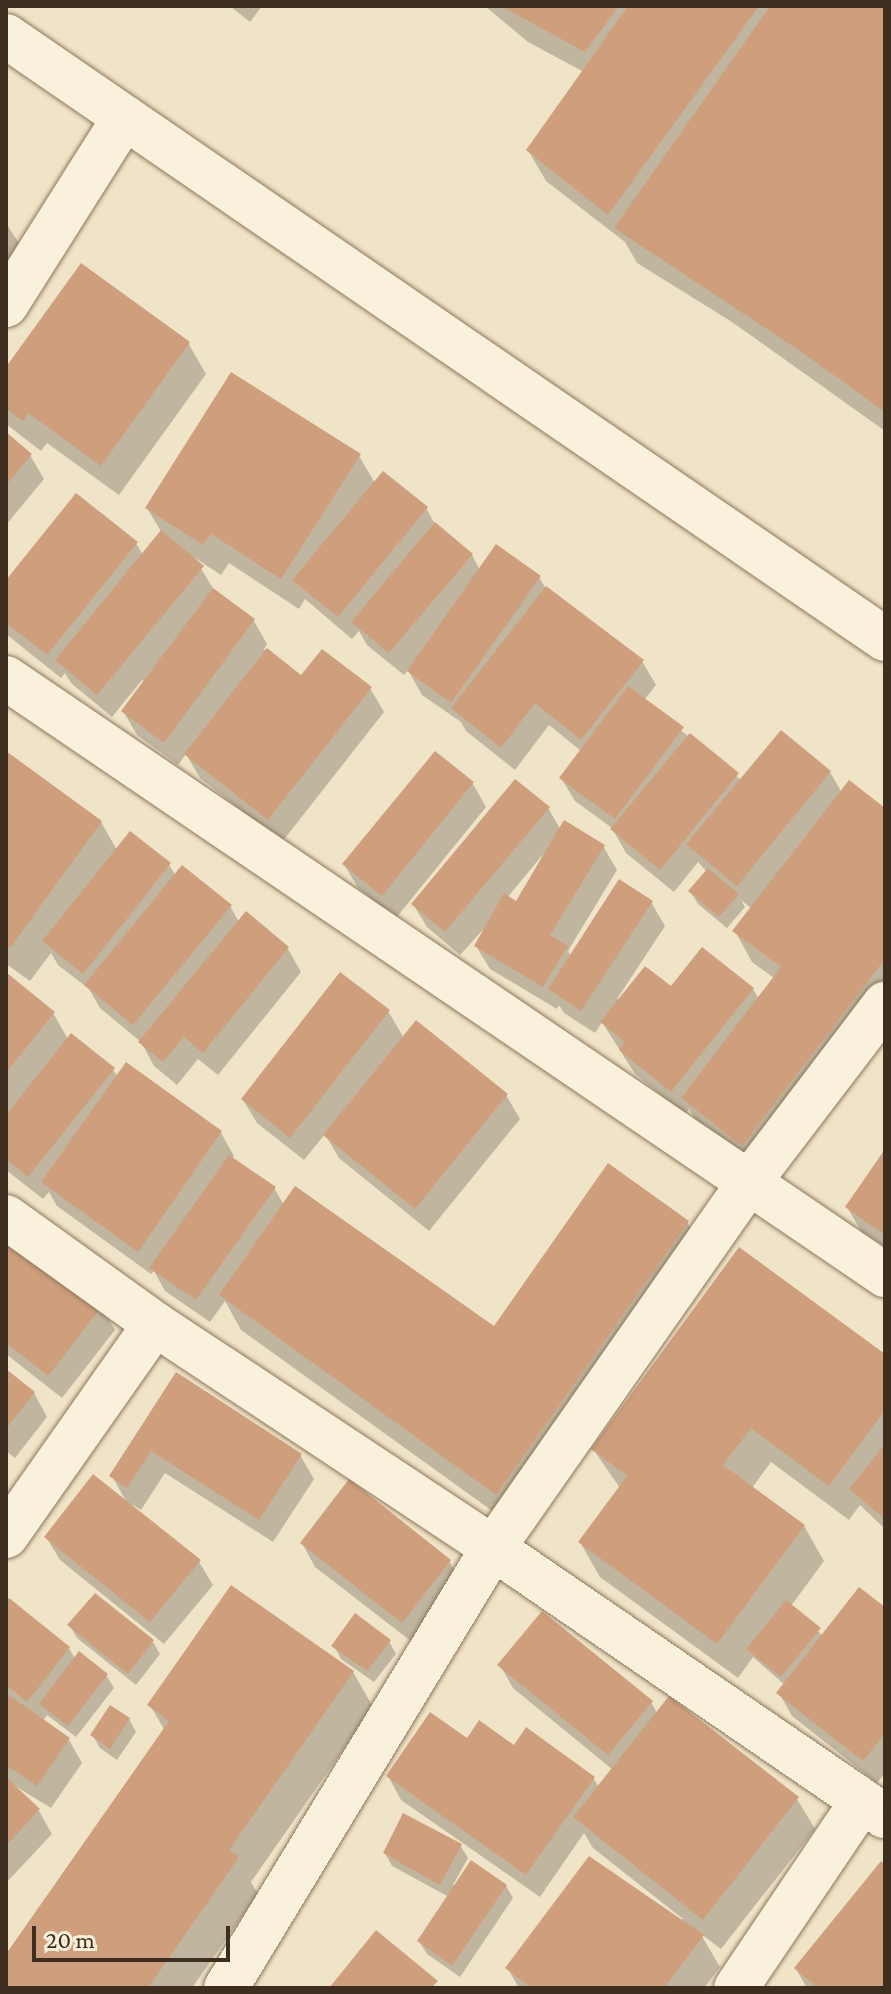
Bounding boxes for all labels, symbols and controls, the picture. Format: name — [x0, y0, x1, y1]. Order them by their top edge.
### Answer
scale bar — [36, 1910, 234, 1960]
text: 20 m — [46, 1926, 95, 1953]

